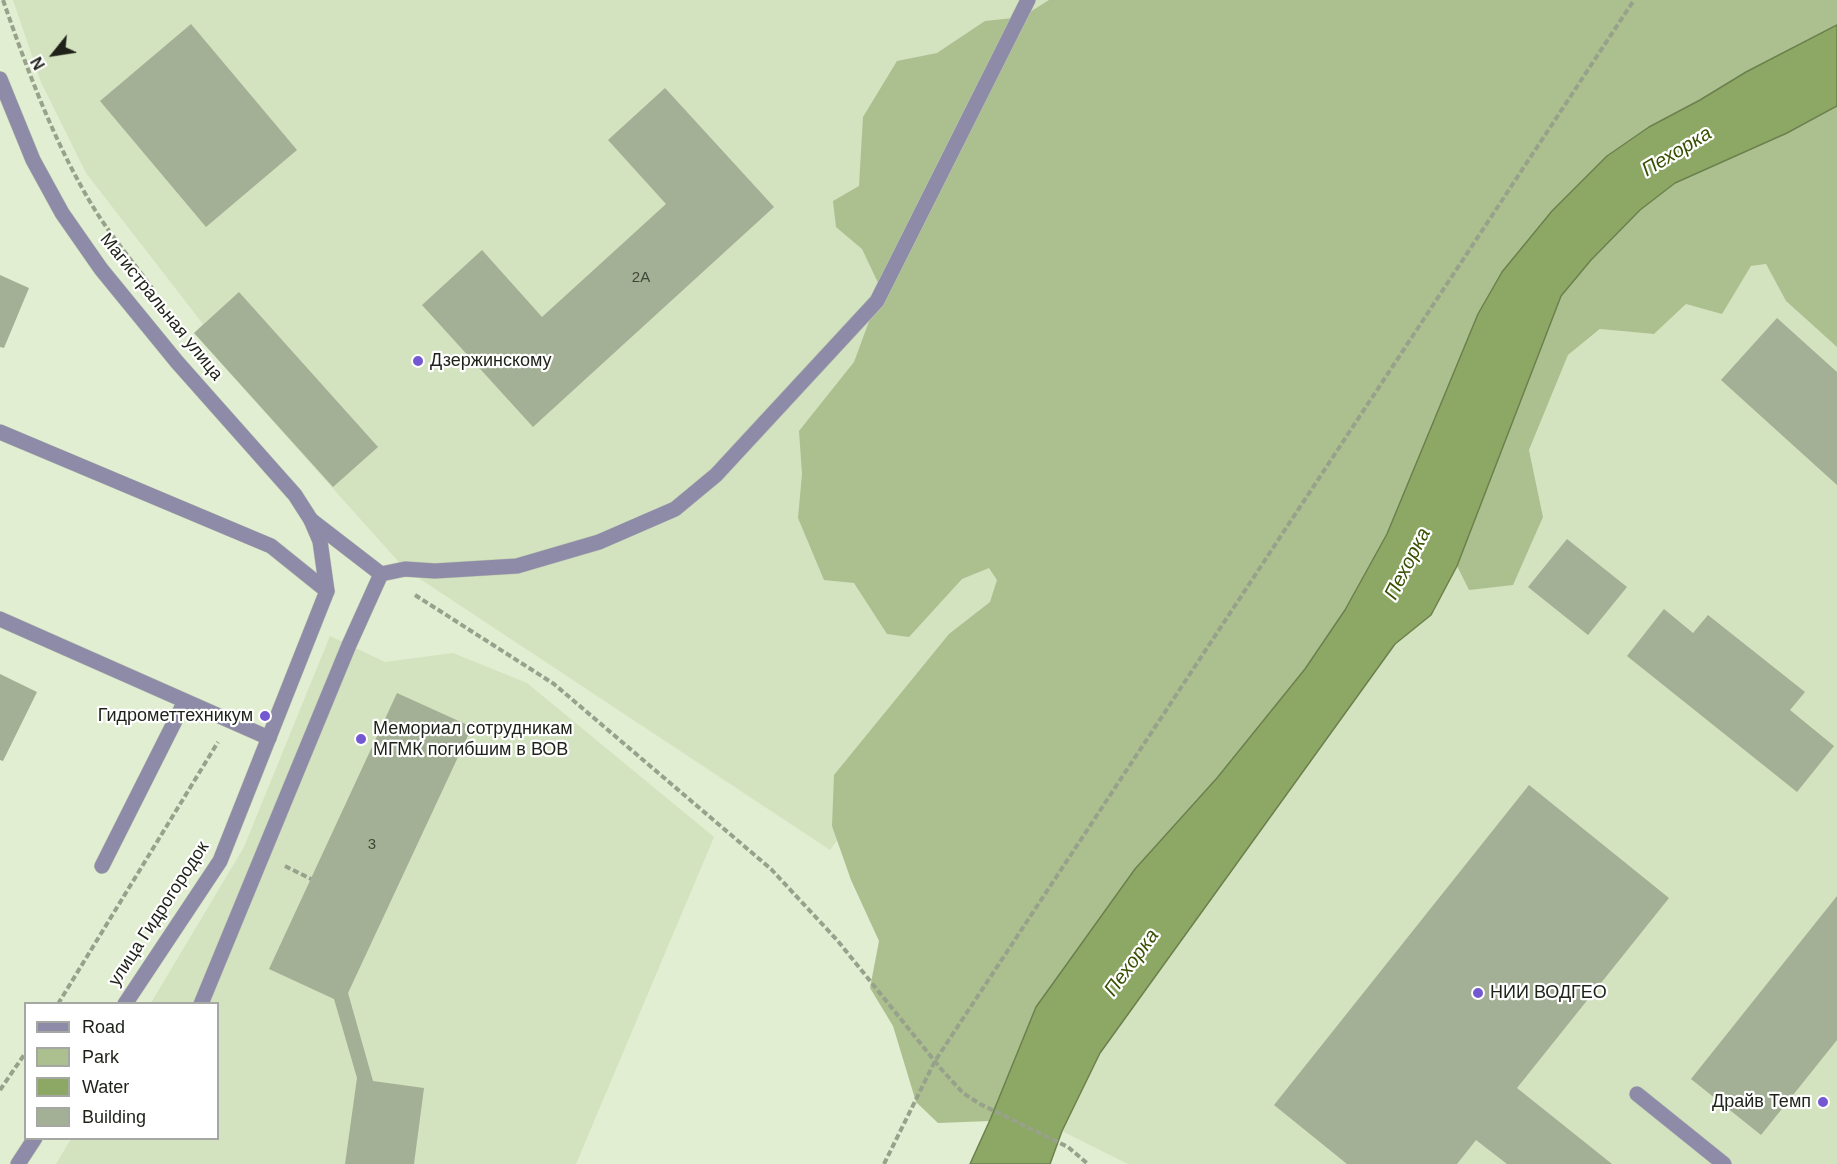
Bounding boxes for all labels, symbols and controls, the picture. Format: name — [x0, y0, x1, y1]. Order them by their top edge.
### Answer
north arrow — [24, 24, 84, 84]
text: N — [28, 54, 48, 73]
water label: Пехорка — [1638, 122, 1716, 182]
street label: Магистральная улица — [95, 229, 227, 385]
house number: 2А — [632, 269, 650, 287]
place label: Дзержинскому — [430, 350, 552, 372]
marker: Дзержинскому — [411, 354, 425, 368]
water label: Пехорка — [1380, 524, 1436, 604]
place label: Гидрометтехникум — [98, 705, 253, 727]
marker: Гидрометтехникум — [258, 709, 272, 723]
place label: Мемориал сотрудникам МГМК погибшим в ВОВ — [373, 718, 573, 760]
marker: Мемориал сотрудникам МГМК погибшим в ВОВ — [354, 732, 368, 746]
house number: 3 — [368, 836, 376, 854]
street label: улица Гидрогородок — [104, 838, 214, 990]
water label: Пехорка — [1100, 925, 1164, 1001]
place label: НИИ ВОДГЕО — [1490, 982, 1607, 1004]
marker: НИИ ВОДГЕО — [1471, 986, 1485, 1000]
legend — [24, 1002, 219, 1140]
text: Road — [82, 1017, 125, 1037]
text: Park — [82, 1047, 119, 1067]
text: Water — [82, 1077, 129, 1097]
place label: Драйв Темп — [1712, 1091, 1811, 1113]
marker: Драйв Темп — [1816, 1095, 1830, 1109]
text: Building — [82, 1107, 146, 1127]

